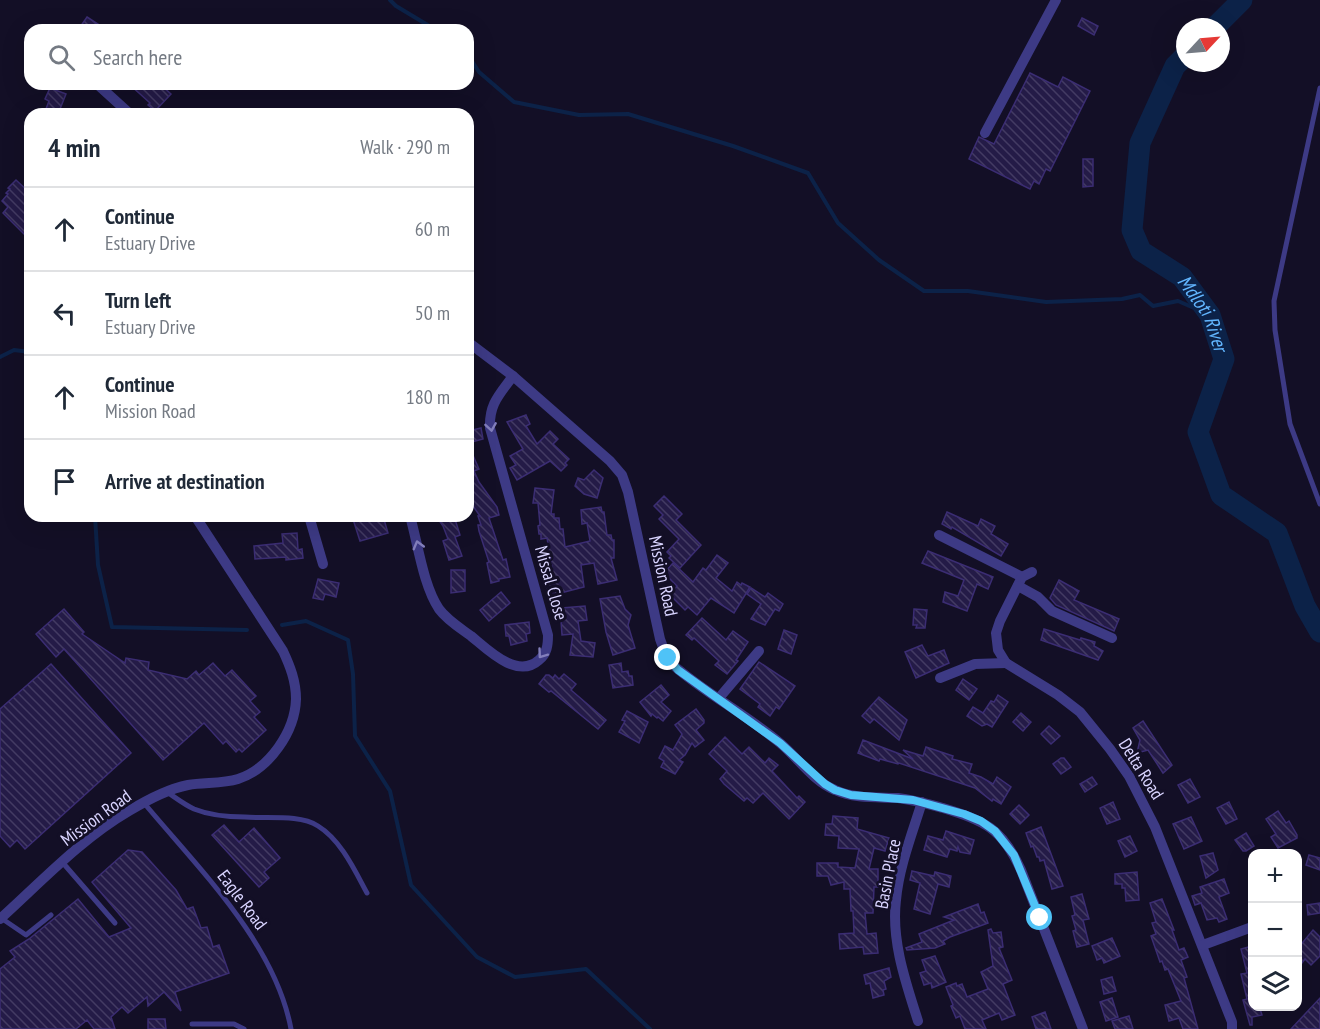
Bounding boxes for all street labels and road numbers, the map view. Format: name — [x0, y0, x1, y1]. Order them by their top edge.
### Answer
street label: Mission Road — [644, 534, 683, 618]
street label: Missal Close — [530, 543, 573, 623]
street label: Delta Road — [1114, 734, 1169, 804]
street label: Mission Road — [56, 784, 135, 851]
street label: Basin Place — [870, 837, 906, 911]
street label: Eagle Road — [212, 865, 272, 934]

